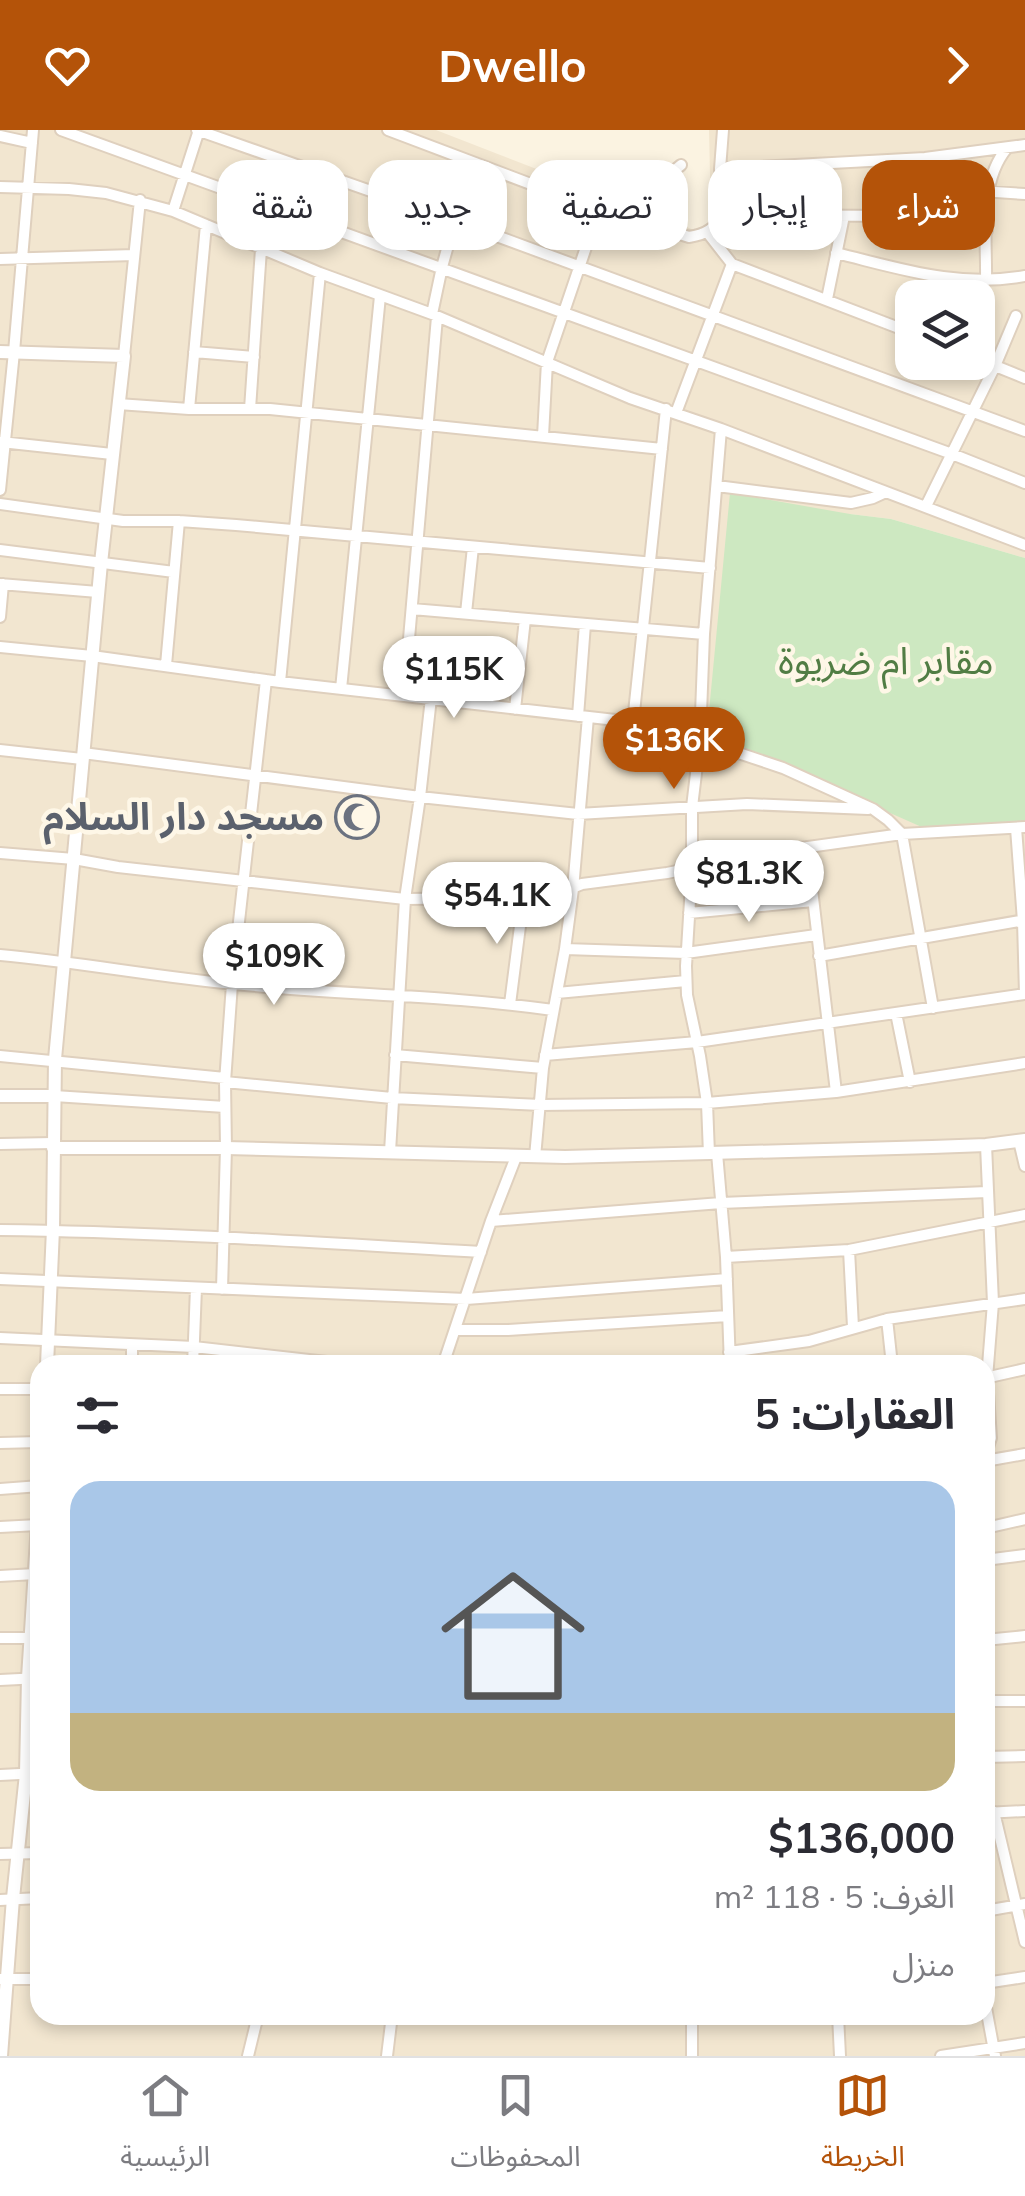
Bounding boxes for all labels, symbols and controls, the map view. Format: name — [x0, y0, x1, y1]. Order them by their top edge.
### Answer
text: Dwello — [438, 37, 587, 93]
icon: heart — [40, 38, 95, 93]
icon: forward — [930, 38, 985, 93]
chip: شقة — [217, 160, 348, 250]
chip: جديد — [368, 160, 507, 250]
chip: تصفية — [527, 160, 688, 250]
chip: إيجار — [708, 160, 842, 250]
chip: شراء — [862, 160, 995, 250]
map controls — [895, 280, 995, 380]
button: layers — [895, 280, 995, 380]
pin: $115K — [384, 636, 524, 721]
park label: مقابر ام ضريوة — [778, 636, 994, 690]
text: $115K — [405, 648, 503, 688]
pin: $136K — [604, 707, 744, 792]
text: $136K — [625, 719, 723, 759]
place label: مسجد دار السلام — [43, 792, 324, 845]
mosque icon: مسجد دار السلام — [334, 794, 380, 840]
pin: $81.3K — [668, 840, 830, 925]
text: $81.3K — [696, 852, 802, 892]
pin: $54.1K — [416, 862, 578, 947]
text: $54.1K — [444, 874, 550, 914]
pin: $109K — [204, 923, 344, 1008]
text: $109K — [225, 935, 323, 975]
text: العقارات: 5 — [755, 1387, 955, 1440]
icon: filters — [70, 1388, 125, 1443]
icon: home — [423, 1546, 603, 1726]
text: $136,000 — [768, 1811, 955, 1864]
text: الغرف: 5 · 118 m² — [714, 1876, 955, 1916]
text: منزل — [892, 1944, 955, 1984]
tab: الرئيسية — [120, 2068, 210, 2187]
tab: المحفوظات — [451, 2068, 581, 2187]
tab: الخريطة — [821, 2068, 905, 2187]

